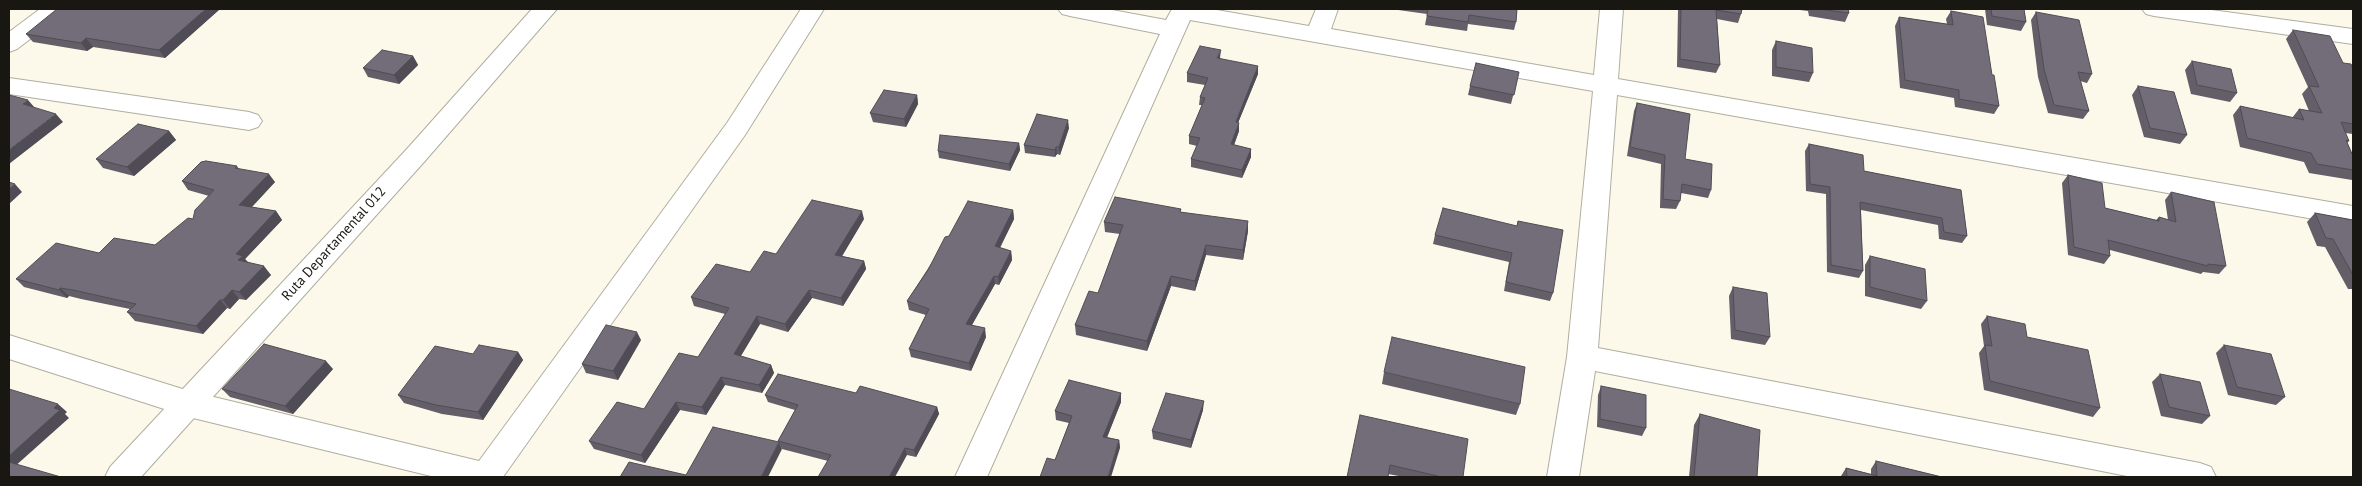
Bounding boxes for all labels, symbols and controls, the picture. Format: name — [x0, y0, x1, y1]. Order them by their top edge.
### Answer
street label: Ruta Departamental 012 — [278, 184, 390, 304]

